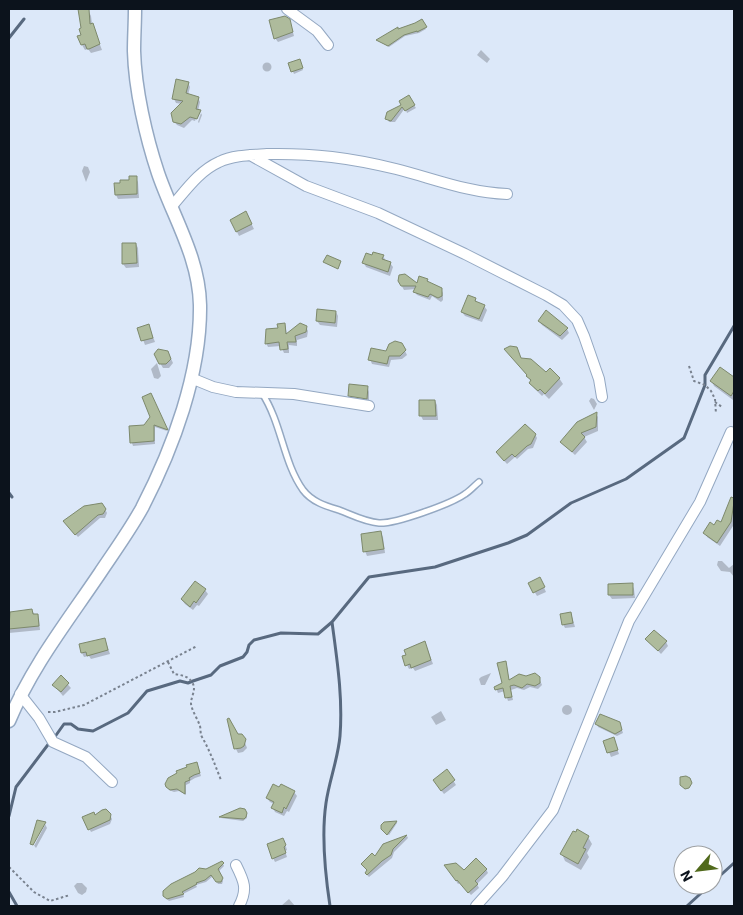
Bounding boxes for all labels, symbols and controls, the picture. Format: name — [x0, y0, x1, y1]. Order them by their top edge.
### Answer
north arrow — [673, 845, 723, 895]
text: N — [677, 868, 696, 884]

